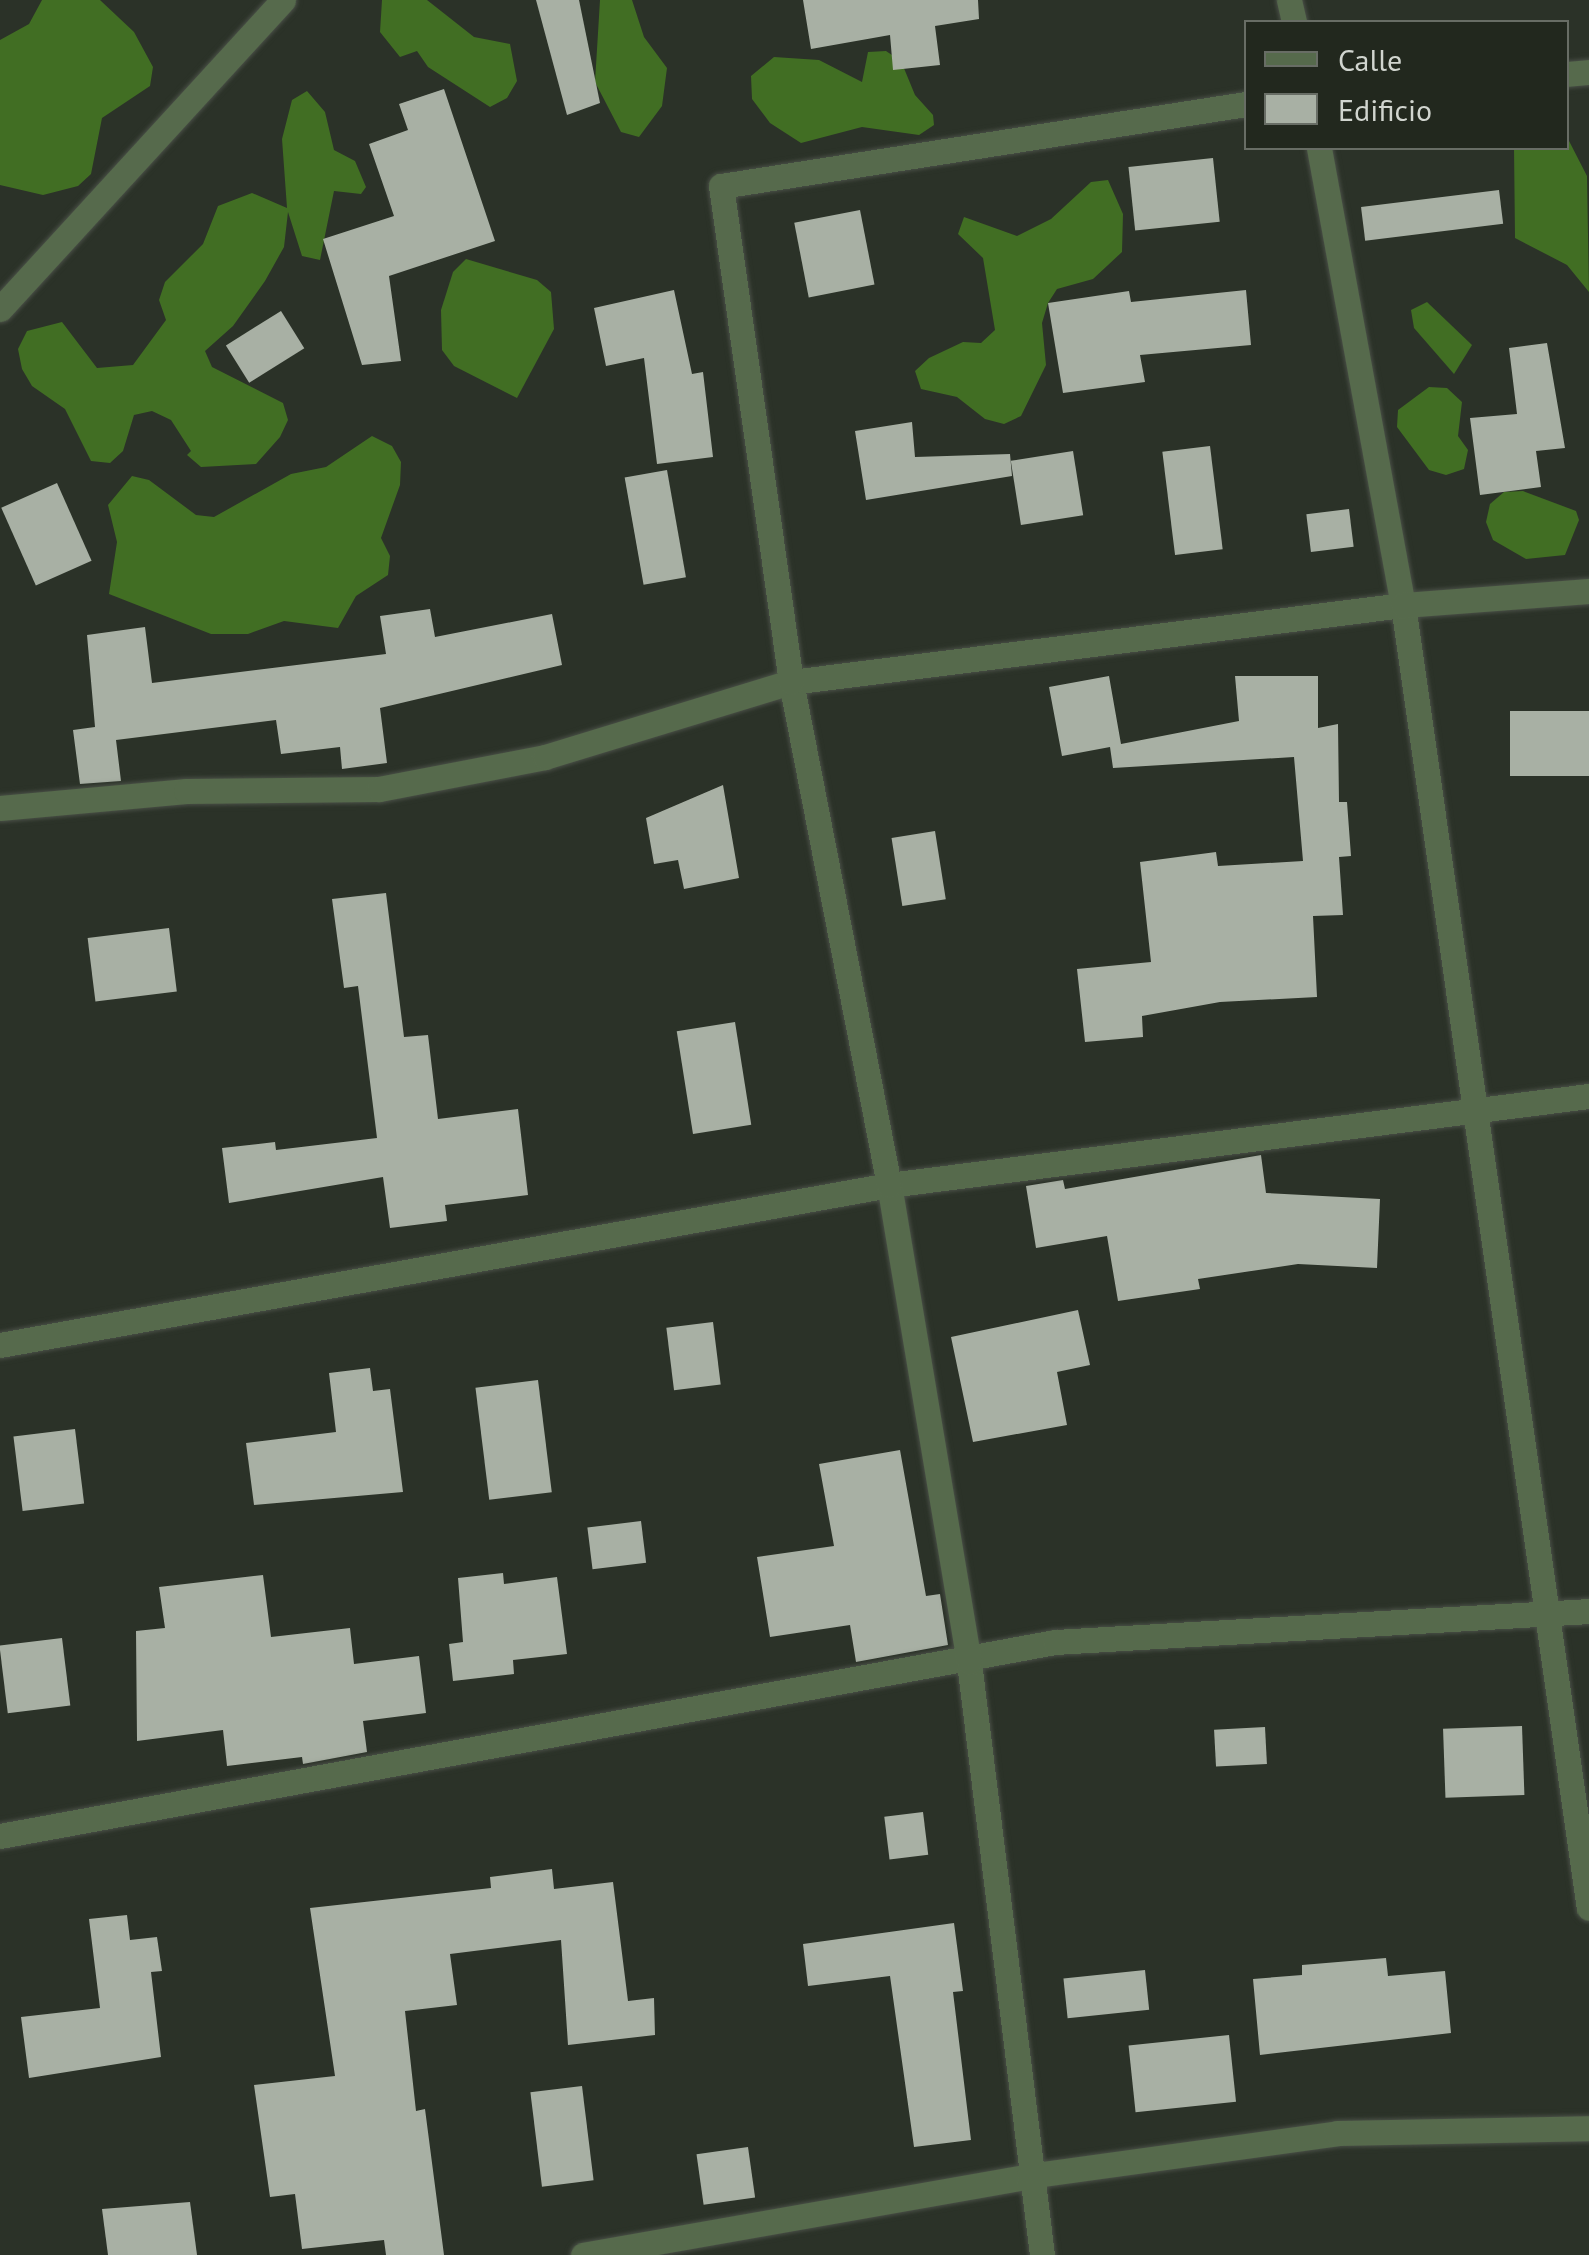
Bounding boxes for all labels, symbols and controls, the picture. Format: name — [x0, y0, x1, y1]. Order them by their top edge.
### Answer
legend — [1244, 20, 1569, 150]
text: Calle — [1338, 40, 1402, 79]
text: Edificio — [1338, 90, 1432, 129]

